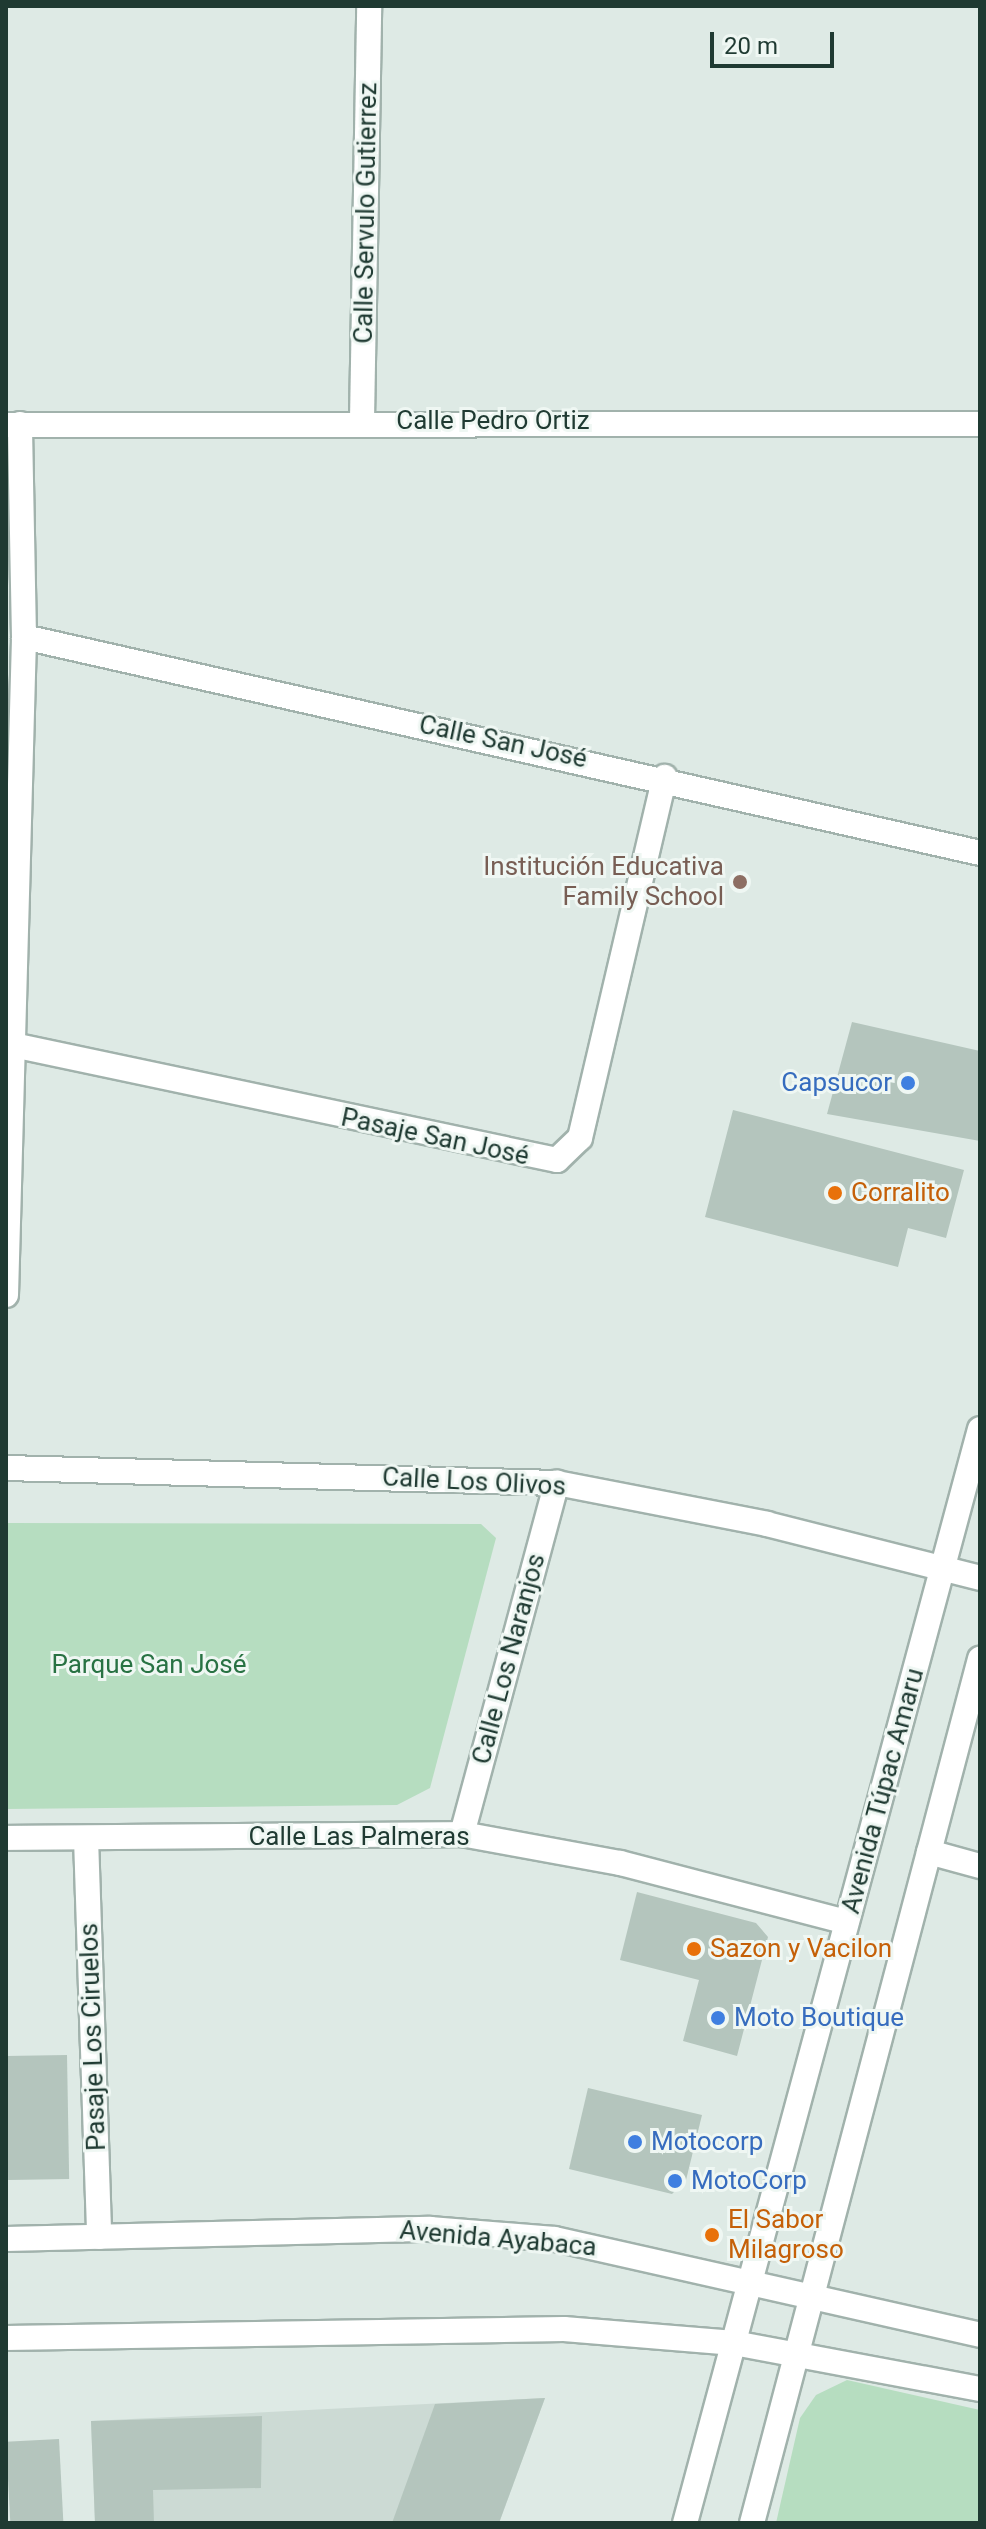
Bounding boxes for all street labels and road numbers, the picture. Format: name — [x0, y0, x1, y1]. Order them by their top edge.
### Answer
street label: Calle Servulo Gutierrez — [348, 82, 384, 344]
street label: Calle Pedro Ortiz — [396, 405, 590, 437]
street label: Calle San José — [416, 709, 590, 775]
street label: Pasaje San José — [338, 1102, 532, 1172]
street label: Calle Los Olivos — [381, 1462, 567, 1502]
street label: Calle Los Naranjos — [466, 1550, 552, 1768]
street label: Avenida Túpac Amaru — [835, 1665, 931, 1917]
street label: Calle Las Palmeras — [248, 1821, 470, 1853]
street label: Pasaje Los Ciruelos — [73, 1923, 113, 2151]
street label: Avenida Ayabaca — [398, 2215, 598, 2263]

